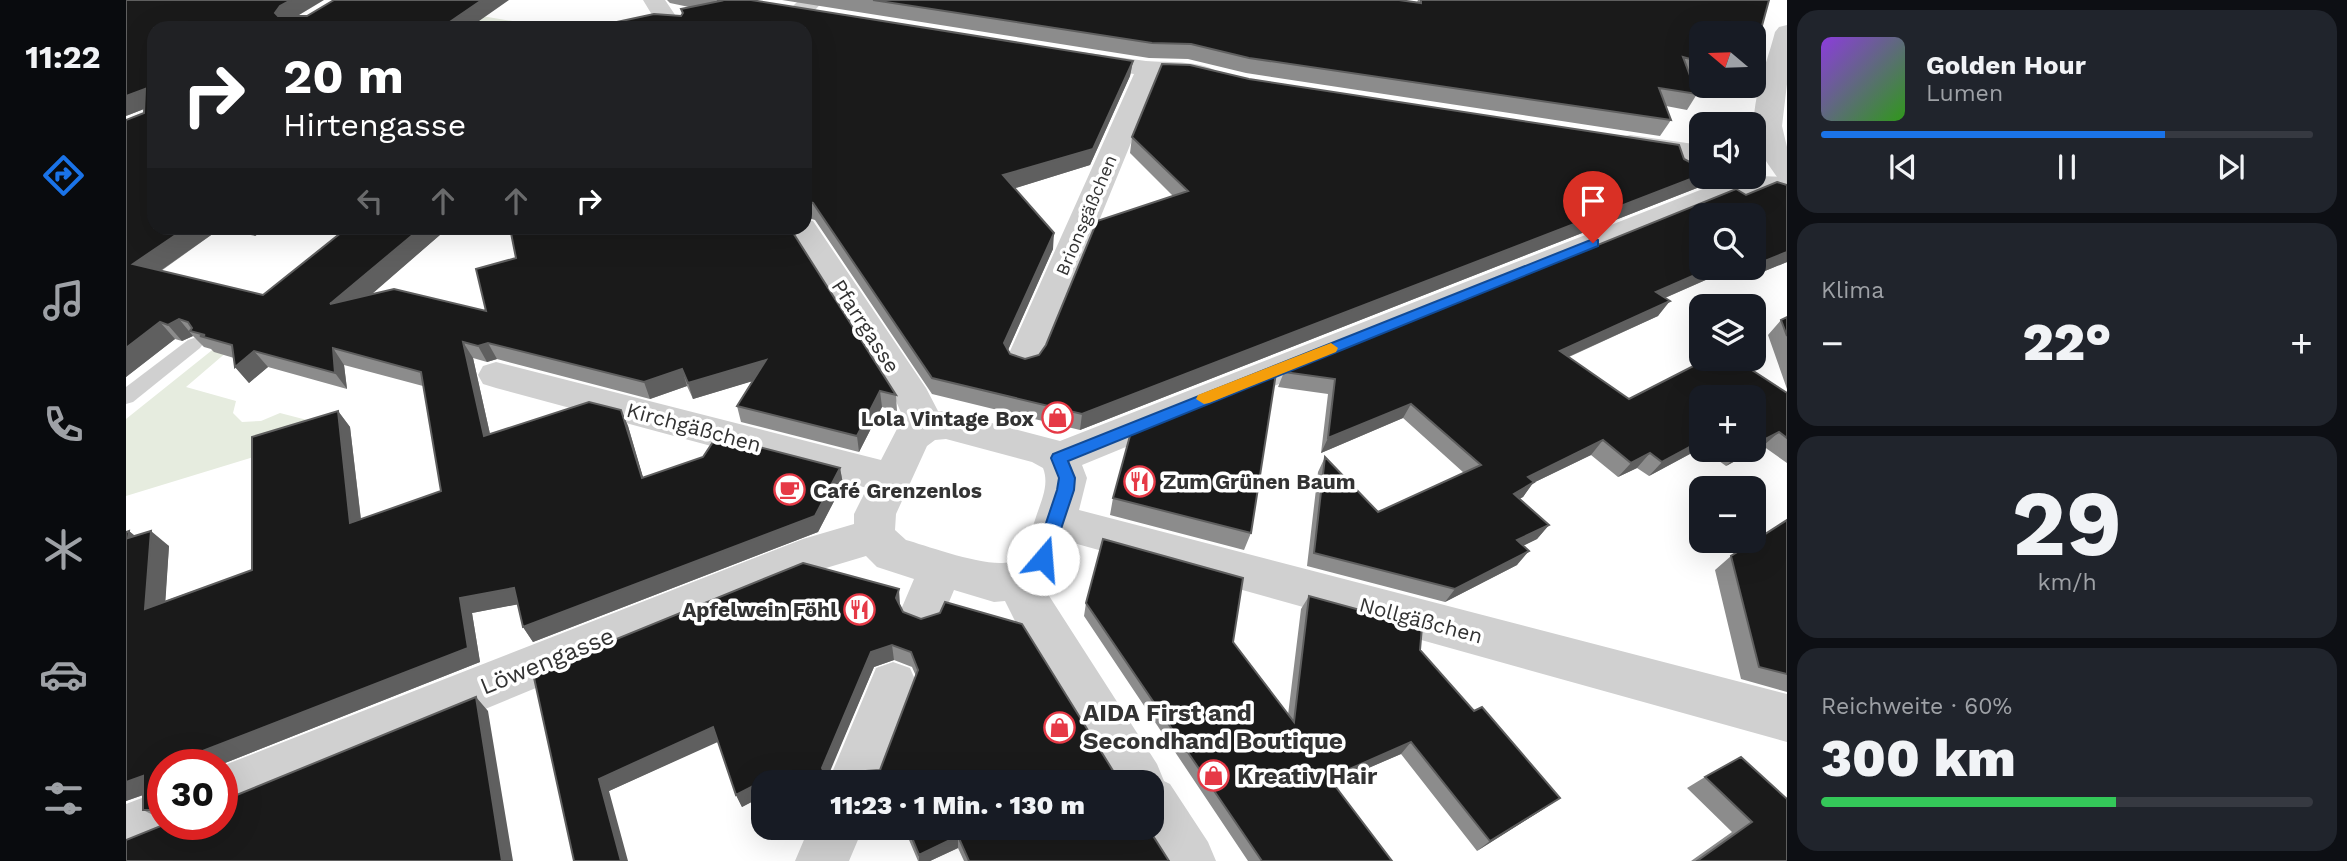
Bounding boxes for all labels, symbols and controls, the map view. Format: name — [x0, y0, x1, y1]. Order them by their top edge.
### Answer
north arrow — [1689, 21, 1766, 98]
map controls — [1689, 21, 1766, 553]
text: 11:22 — [25, 38, 101, 76]
text: 20 m — [283, 47, 404, 105]
icon: right — [168, 49, 259, 140]
text: Golden Hour — [1926, 50, 2086, 80]
text: Lumen — [1926, 80, 2003, 107]
text: Hirtengasse — [283, 106, 466, 144]
button: sound — [1689, 112, 1766, 189]
icon: previous — [1884, 148, 1922, 186]
icon: pause — [2048, 148, 2086, 186]
icon: next — [2212, 148, 2250, 186]
icon: directions — [39, 151, 88, 200]
street label: Brionsgäßchen — [1051, 152, 1121, 278]
pin — [1563, 171, 1623, 243]
icon: left — [351, 182, 389, 220]
icon: ahead — [424, 182, 462, 220]
icon: ahead — [497, 182, 535, 220]
icon: right — [570, 182, 608, 220]
icon: arrive — [1574, 182, 1612, 220]
button: search — [1689, 203, 1766, 280]
street label: Pfarrgasse — [827, 275, 905, 377]
icon: music — [39, 276, 88, 325]
text: Klima — [1821, 277, 1884, 304]
button: layers — [1689, 294, 1766, 371]
text: 22° — [2023, 312, 2111, 373]
text: − — [1821, 321, 1844, 365]
text: + — [2290, 321, 2313, 365]
button: + — [1689, 385, 1766, 462]
street label: Kirchgäßchen — [624, 397, 764, 457]
icon: phone — [39, 400, 88, 449]
shop icon: Lola Vintage Box — [1040, 401, 1074, 435]
place label: Lola Vintage Box — [861, 406, 1035, 431]
restaurant icon: Zum Grünen Baum — [1123, 464, 1157, 498]
place label: Zum Grünen Baum — [1163, 469, 1356, 494]
text: 29 — [2012, 470, 2122, 577]
cafe icon: Café Grenzenlos — [773, 473, 807, 507]
button: − — [1689, 476, 1766, 553]
place label: Café Grenzenlos — [813, 478, 982, 503]
position arrow — [1006, 522, 1080, 596]
icon: climate — [39, 525, 88, 574]
text: km/h — [2037, 569, 2097, 596]
restaurant icon: Apfelwein Föhl — [843, 592, 877, 626]
street label: Nollgäßchen — [1357, 592, 1485, 648]
place label: Apfelwein Föhl — [682, 597, 837, 622]
street label: Löwengasse — [476, 621, 618, 701]
icon: car — [39, 650, 88, 699]
text: Reichweite · 60% — [1821, 693, 2012, 720]
place label: AIDA First and Secondhand Boutique — [1083, 699, 1343, 755]
shop icon: AIDA First and Secondhand Boutique — [1043, 710, 1077, 744]
text: 300 km — [1821, 728, 2016, 789]
speed limit sign: 30 — [147, 749, 238, 840]
shop icon: Kreativ Hair — [1197, 759, 1231, 793]
place label: Kreativ Hair — [1237, 762, 1378, 790]
icon: filters — [39, 774, 88, 823]
text: 11:23 · 1 Min. · 130 m — [830, 790, 1085, 820]

